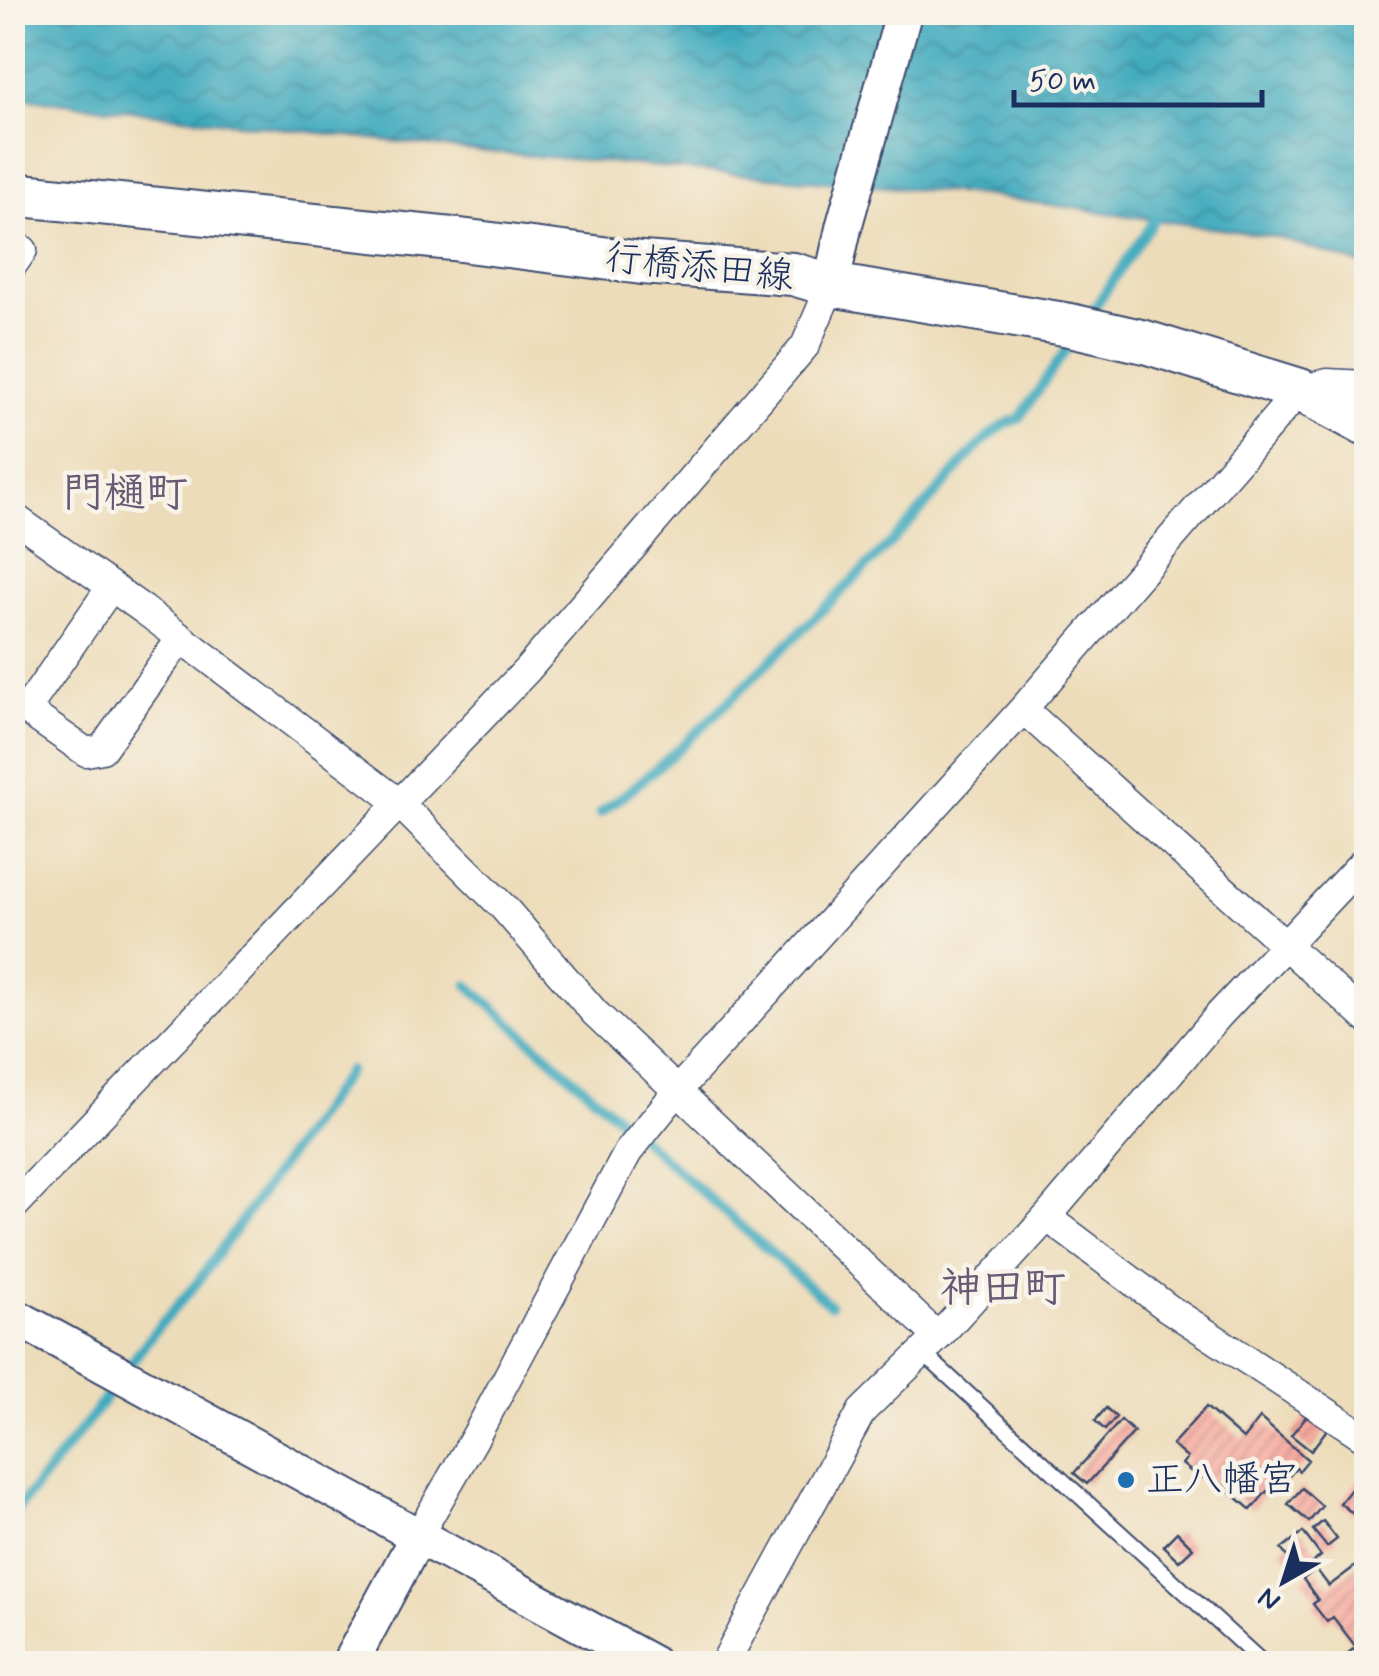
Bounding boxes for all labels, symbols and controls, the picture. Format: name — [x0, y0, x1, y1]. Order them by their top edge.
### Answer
scale bar — [1014, 45, 1262, 107]
text: 50 m — [1029, 62, 1096, 101]
street label: 行橋添田線 — [602, 234, 796, 302]
district label: 門樋町 — [62, 467, 188, 522]
district label: 神田町 — [940, 1262, 1066, 1317]
place label: 正八幡宮 — [1146, 1456, 1298, 1505]
marker: 正八幡宮 — [1115, 1469, 1137, 1491]
north arrow — [1234, 1531, 1334, 1631]
text: N — [1251, 1578, 1289, 1619]

